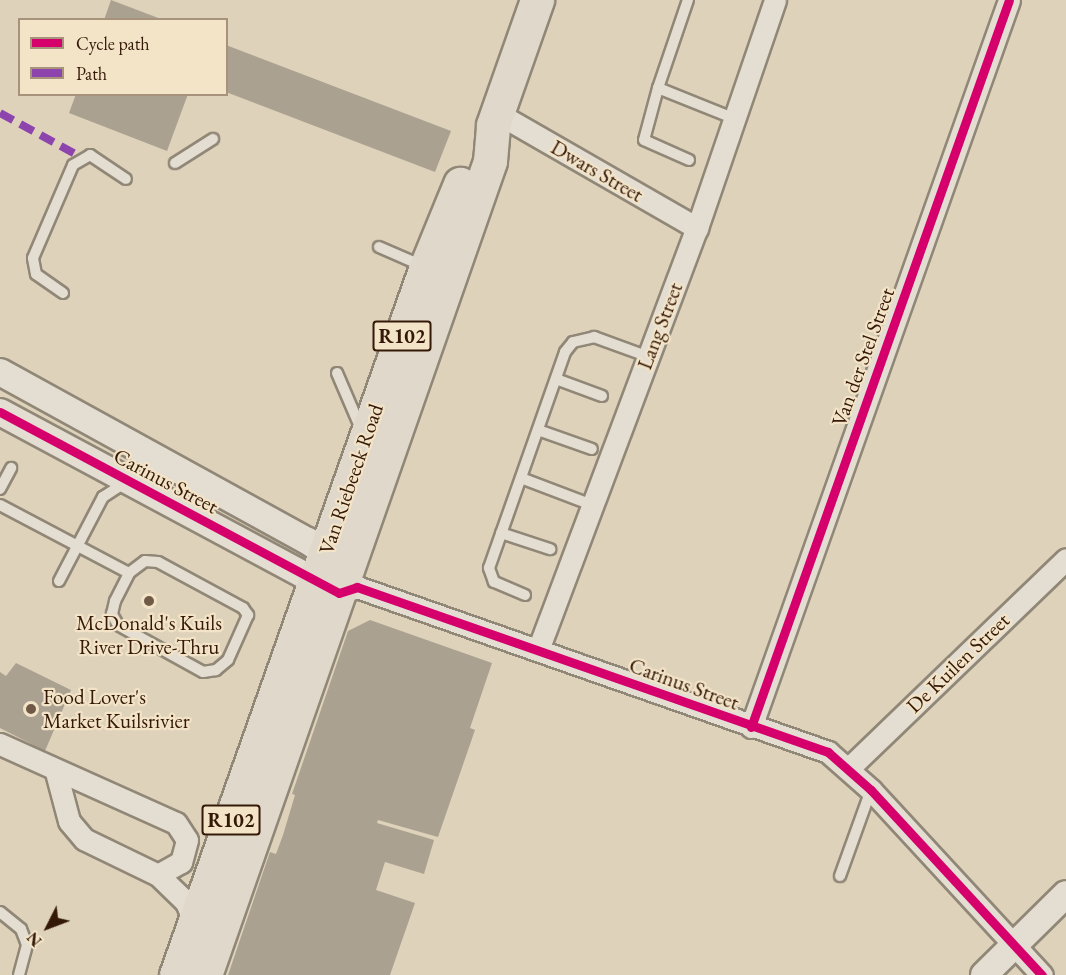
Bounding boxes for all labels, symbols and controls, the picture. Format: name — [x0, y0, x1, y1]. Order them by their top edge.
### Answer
legend — [18, 18, 228, 96]
text: Cycle path — [76, 32, 150, 55]
text: Path — [76, 62, 107, 85]
street label: Dwars Street — [546, 134, 648, 208]
street label: Lang Street — [632, 279, 688, 373]
street label: Van der Stel Street — [826, 284, 900, 430]
road number: R102 — [372, 319, 432, 353]
street label: Van Riebeeck Road — [313, 401, 389, 557]
street label: Carinus Street — [109, 443, 223, 519]
marker: McDonald's Kuils River Drive-Thru — [142, 594, 156, 608]
street label: De Kuilen Street — [901, 608, 1015, 718]
place label: McDonald's Kuils River Drive-Thru — [76, 610, 222, 660]
street label: Carinus Street — [626, 653, 742, 715]
place label: Food Lover's Market Kuilsrivier — [43, 684, 190, 734]
marker: Food Lover's Market Kuilsrivier — [24, 702, 38, 716]
road number: R102 — [201, 803, 261, 837]
north arrow — [18, 897, 78, 957]
text: N — [22, 928, 46, 951]

